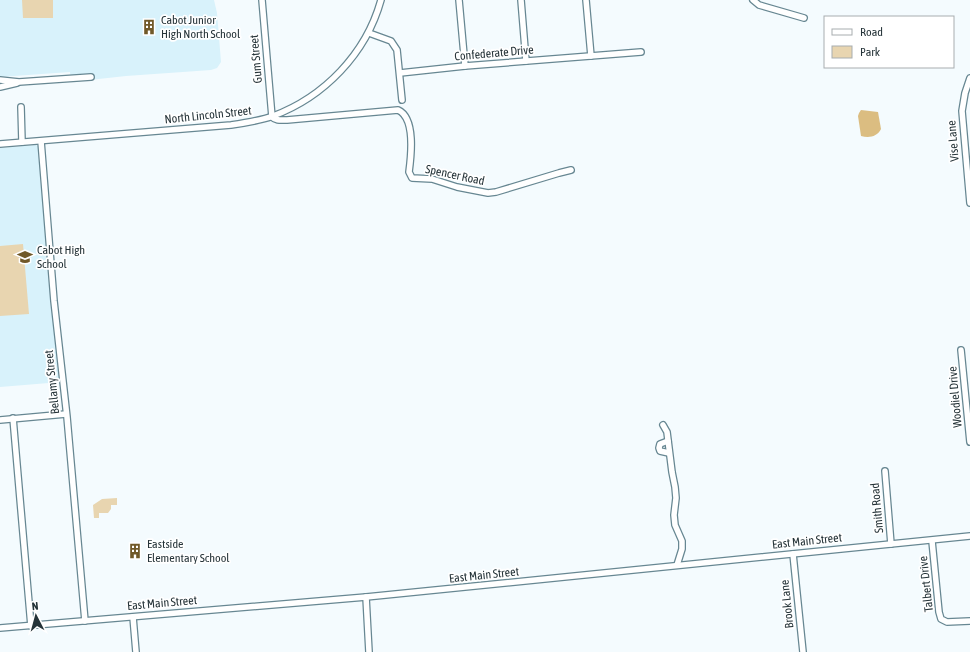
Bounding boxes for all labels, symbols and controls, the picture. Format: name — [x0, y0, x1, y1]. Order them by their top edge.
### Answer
place label: Cabot Junior High North School — [161, 13, 241, 41]
legend — [824, 16, 954, 68]
building icon: Cabot Junior High North School — [140, 18, 158, 36]
text: Road — [860, 25, 883, 39]
street label: Gum Street — [247, 34, 265, 84]
street label: Confederate Drive — [454, 43, 534, 63]
text: Park — [860, 45, 881, 59]
street label: North Lincoln Street — [164, 103, 253, 127]
street label: Vise Lane — [944, 120, 962, 162]
street label: Spencer Road — [424, 162, 486, 188]
place label: Cabot High School — [37, 243, 85, 271]
school or university icon: Cabot High School — [16, 248, 34, 266]
street label: Bellamy Street — [42, 349, 62, 415]
street label: Woodiel Drive — [945, 366, 965, 428]
street label: Smith Road — [868, 482, 886, 534]
street label: East Main Street — [771, 530, 843, 552]
place label: Eastside Elementary School — [147, 537, 230, 565]
building icon: Eastside Elementary School — [126, 542, 144, 560]
street label: Talbert Drive — [916, 555, 936, 613]
street label: East Main Street — [448, 564, 520, 586]
street label: Brook Lane — [777, 579, 797, 629]
street label: East Main Street — [126, 593, 198, 613]
north arrow — [16, 596, 56, 636]
text: N — [31, 600, 39, 612]

